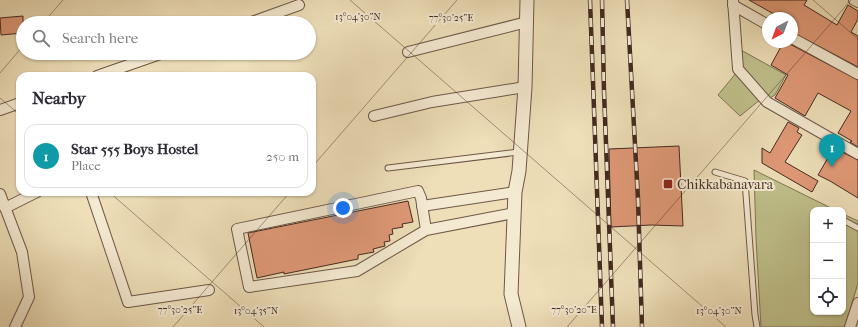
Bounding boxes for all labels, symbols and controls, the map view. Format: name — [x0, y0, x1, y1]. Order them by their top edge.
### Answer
text: 13°04'30"N — [335, 11, 381, 23]
text: 77°30'25"E — [429, 12, 473, 24]
north arrow — [762, 12, 798, 48]
search box — [16, 16, 316, 60]
icon: search — [30, 27, 52, 49]
text: Search here — [62, 29, 138, 47]
text: Nearby — [32, 88, 86, 108]
pin: 1 — [819, 134, 845, 167]
text: Star 555 Boys Hostel — [71, 140, 198, 158]
text: 1 — [44, 149, 48, 164]
text: 250 m — [266, 149, 299, 164]
text: Place — [71, 158, 101, 173]
place label: Chikkabanavara — [677, 176, 774, 193]
marker: Chikkabanavara — [662, 178, 674, 190]
your location — [333, 198, 353, 218]
map controls — [810, 207, 846, 315]
button: + — [810, 207, 846, 243]
button: − — [810, 243, 846, 279]
button: locate — [810, 279, 846, 315]
text: 77°30'25"E — [158, 304, 202, 316]
text: 77°30'20"E — [551, 304, 597, 316]
text: 13°04'35"N — [234, 305, 279, 317]
text: 13°04'30"N — [696, 305, 742, 317]

